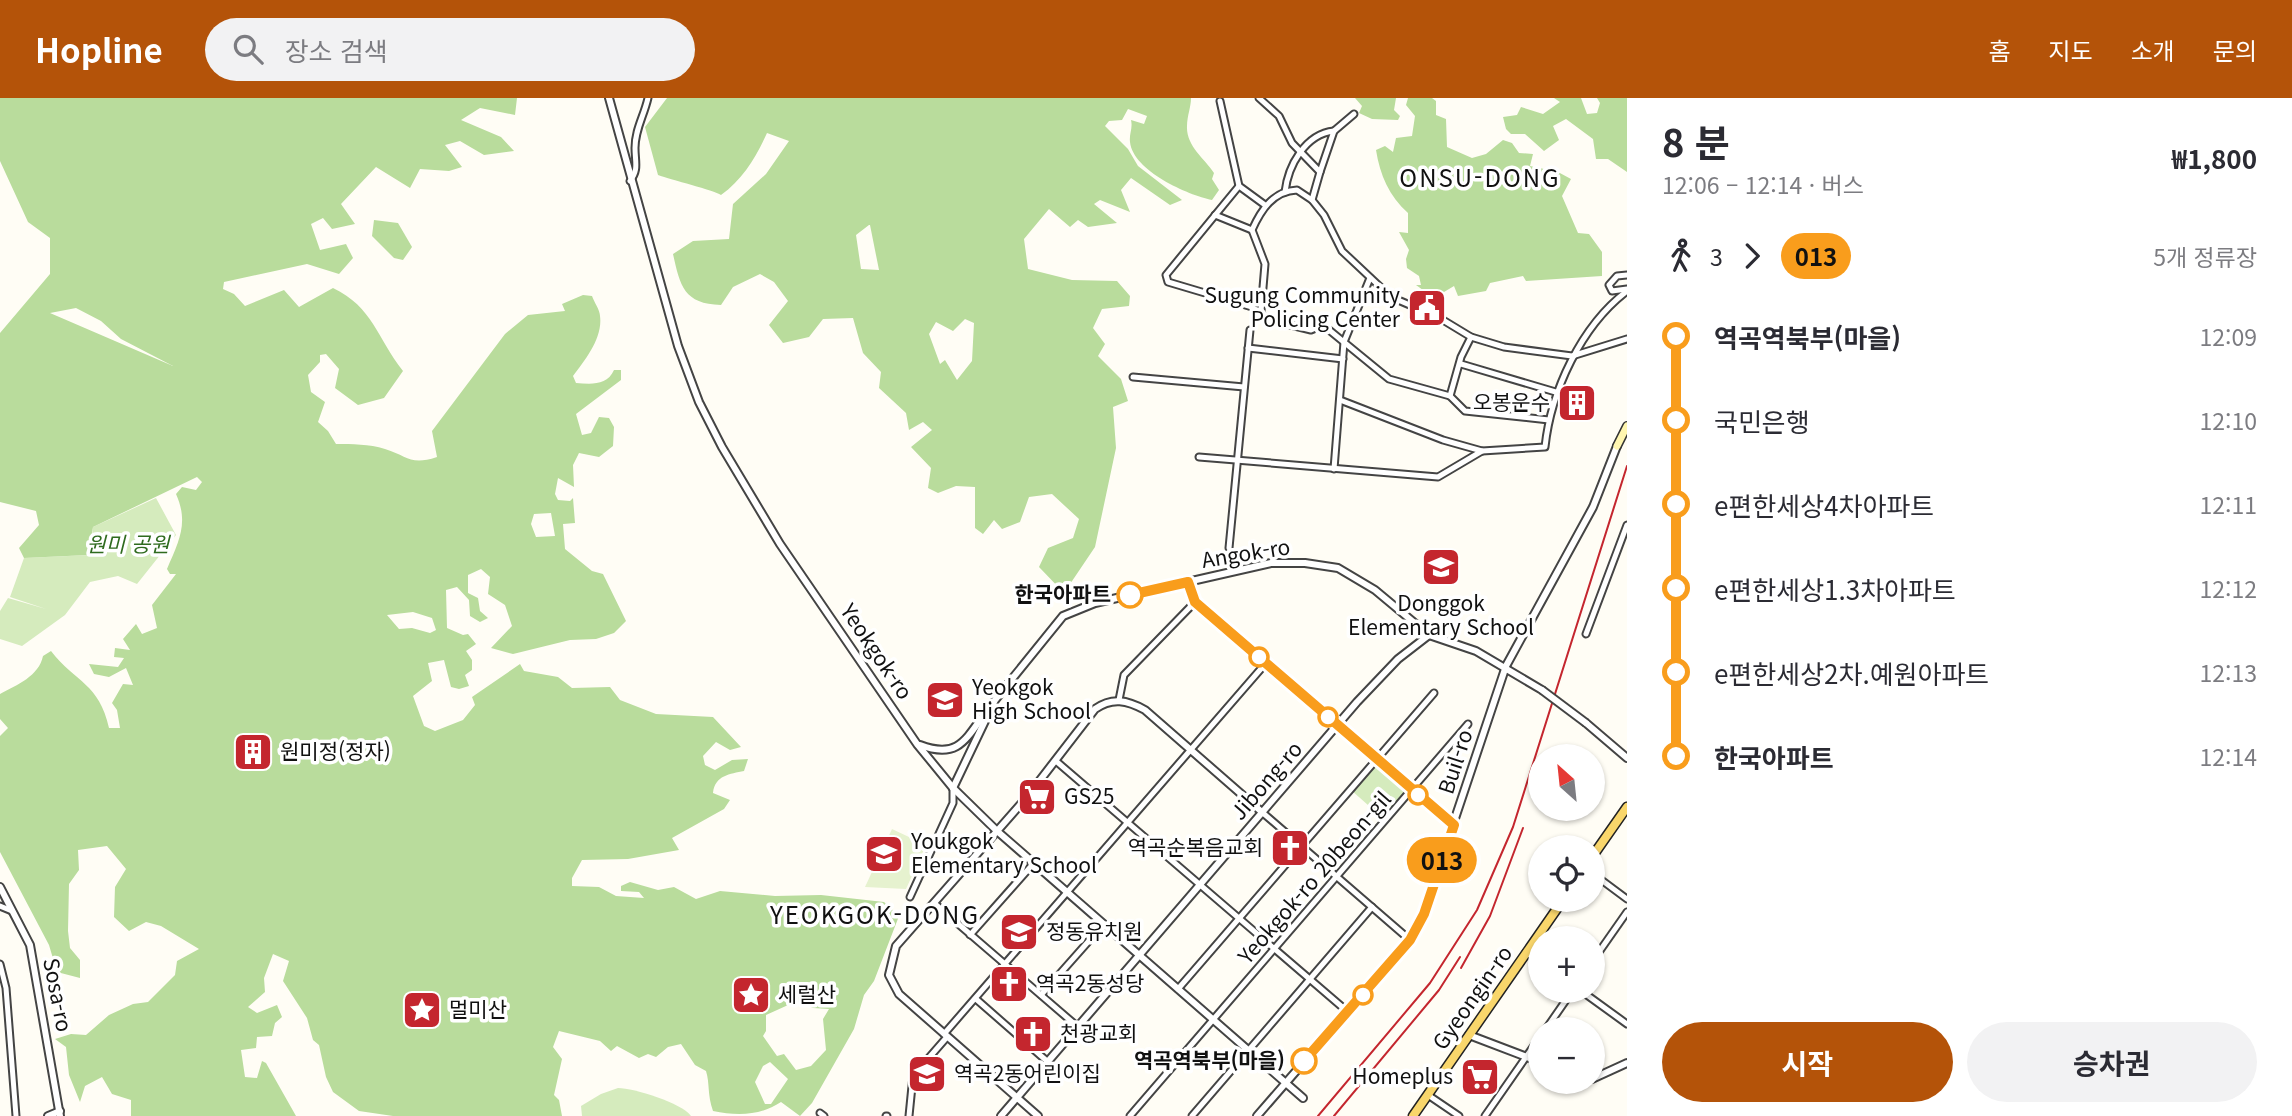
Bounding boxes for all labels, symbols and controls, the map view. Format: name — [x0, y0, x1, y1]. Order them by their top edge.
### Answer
search box — [205, 18, 695, 81]
text: Hopline — [35, 25, 163, 73]
icon: search — [229, 30, 267, 68]
text: 장소 검색 — [285, 31, 388, 68]
text: 홈 — [1988, 32, 2010, 67]
text: 지도 — [2048, 32, 2093, 67]
text: 소개 — [2131, 32, 2175, 67]
text: 문의 — [2213, 32, 2257, 67]
text: 8 분 — [1662, 113, 1730, 168]
text: ₩1,800 — [2172, 139, 2257, 176]
district label: ONSU-DONG — [1399, 159, 1561, 194]
text: 12:06 – 12:14 · 버스 — [1662, 167, 1864, 201]
icon: walk — [1662, 237, 1700, 275]
icon: forward — [1733, 237, 1771, 275]
text: 013 — [1795, 238, 1837, 273]
text: 3 — [1710, 239, 1723, 273]
text: 5개 정류장 — [2153, 239, 2257, 273]
place label: Sugung Community Policing Center — [1204, 279, 1401, 333]
public building icon: Sugung Community Policing Center — [1406, 287, 1448, 329]
text: 역곡역북부(마을) — [1714, 318, 1901, 355]
text: 12:09 — [2200, 319, 2257, 353]
building icon: 오봉운수 — [1556, 382, 1598, 424]
place label: 오봉운수 — [1473, 386, 1550, 416]
text: 국민은행 — [1714, 402, 1810, 439]
text: 12:10 — [2200, 403, 2257, 437]
text: e편한세상4차아파트 — [1714, 486, 1934, 523]
text: 12:11 — [2200, 487, 2257, 521]
park label: 원미 공원 — [86, 528, 171, 558]
street label: Angok-ro — [1199, 530, 1292, 574]
school or university icon: Donggok Elementary School — [1420, 546, 1462, 588]
text: e편한세상1.3차아파트 — [1714, 570, 1956, 607]
text: 12:12 — [2200, 571, 2257, 605]
place label: 한국아파트 — [1014, 578, 1111, 608]
marker: 한국아파트 — [1117, 582, 1143, 608]
place label: Donggok Elementary School — [1348, 587, 1534, 641]
street label: Yeokgok-ro — [834, 596, 921, 705]
unlabelled marker — [1249, 647, 1269, 667]
text: e편한세상2차.예원아파트 — [1714, 654, 1989, 691]
text: 12:13 — [2200, 655, 2257, 689]
place label: Yeokgok High School — [971, 671, 1091, 725]
school or university icon: Yeokgok High School — [924, 679, 966, 721]
unlabelled marker — [1318, 707, 1338, 727]
street label: Buil-ro — [1430, 725, 1479, 797]
building icon: 원미정(정자) — [232, 731, 274, 773]
street label: Jibong-ro — [1223, 734, 1308, 825]
place label: 원미정(정자) — [280, 735, 391, 765]
text: 한국아파트 — [1714, 738, 1834, 775]
text: 12:14 — [2200, 739, 2257, 773]
north arrow — [1528, 744, 1605, 821]
map controls — [1528, 744, 1605, 1094]
supermarket icon: GS25 — [1016, 776, 1058, 818]
place label: GS25 — [1064, 780, 1114, 810]
street label: Yeokgok-ro 20beon-gil — [1229, 784, 1397, 970]
unlabelled marker — [1408, 785, 1428, 805]
place label: Youkgok Elementary School — [910, 825, 1097, 879]
church icon: 역곡순복음교회 — [1269, 827, 1311, 869]
place label: 역곡순복음교회 — [1128, 831, 1263, 861]
school or university icon: Youkgok Elementary School — [863, 833, 905, 875]
button: locate — [1528, 835, 1605, 912]
line badge: 013 — [1402, 837, 1482, 883]
text: 013 — [1421, 842, 1463, 877]
district label: YEOKGOK-DONG — [769, 896, 980, 931]
school or university icon: 정동유치원 — [998, 911, 1040, 953]
place label: 정동유치원 — [1046, 915, 1143, 945]
button: + — [1528, 926, 1605, 1003]
street label: Gyeongin-ro — [1424, 939, 1518, 1055]
street label: Sosa-ro — [37, 955, 81, 1034]
church icon: 역곡2동성당 — [988, 963, 1030, 1005]
place label: 역곡2동성당 — [1036, 967, 1144, 997]
place icon: 세럴산 — [730, 974, 772, 1016]
place label: 세럴산 — [778, 978, 836, 1008]
unlabelled marker — [1353, 985, 1373, 1005]
place icon: 멀미산 — [401, 989, 443, 1031]
place label: 멀미산 — [449, 993, 507, 1023]
church icon: 천광교회 — [1012, 1013, 1054, 1055]
place label: 천광교회 — [1060, 1017, 1137, 1047]
button: − — [1528, 1017, 1605, 1094]
button: 시작 — [1662, 1022, 1953, 1102]
button: 승차권 — [1967, 1022, 2257, 1102]
place label: 역곡역북부(마을) — [1134, 1044, 1285, 1074]
marker: 역곡역북부(마을) — [1291, 1048, 1317, 1074]
school or university icon: 역곡2동어린이집 — [906, 1053, 948, 1095]
supermarket icon: Homeplus — [1459, 1056, 1501, 1098]
place label: 역곡2동어린이집 — [954, 1057, 1101, 1087]
place label: Homeplus — [1352, 1060, 1453, 1090]

